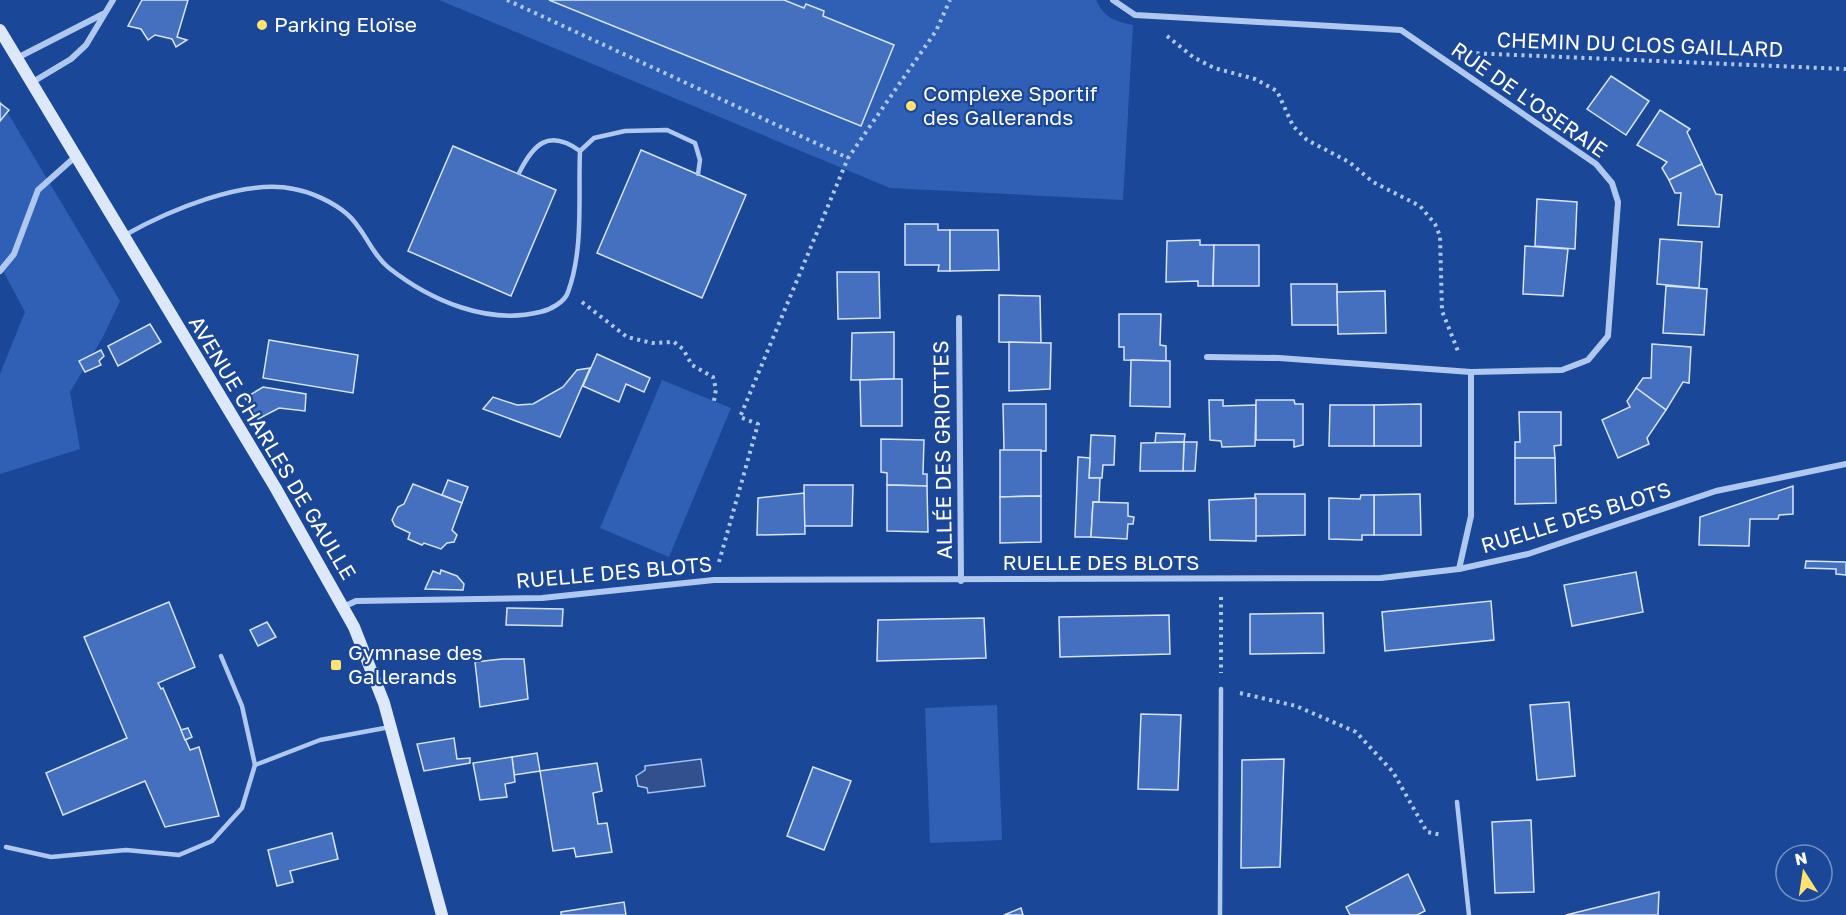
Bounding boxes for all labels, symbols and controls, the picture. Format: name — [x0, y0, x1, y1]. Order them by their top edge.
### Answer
place label: Parking Eloïse — [274, 11, 417, 37]
marker: Parking Eloïse — [255, 18, 269, 32]
street label: CHEMIN DU CLOS GAILLARD — [1496, 26, 1784, 62]
street label: RUE DE L'OSERAIE — [1447, 36, 1613, 163]
place label: Complexe Sportif des Gallerands — [923, 80, 1098, 130]
marker: Complexe Sportif des Gallerands — [904, 99, 918, 113]
street label: AVENUE CHARLES DE GAULLE — [184, 311, 362, 584]
street label: ALLÉE DES GRIOTTES — [927, 340, 957, 560]
street label: RUELLE DES BLOTS — [1478, 476, 1674, 558]
street label: RUELLE DES BLOTS — [1003, 549, 1199, 575]
street label: RUELLE DES BLOTS — [515, 550, 713, 594]
place label: Gymnase des Gallerands — [348, 639, 483, 689]
marker: Gymnase des Gallerands — [329, 658, 343, 672]
north arrow — [1774, 843, 1834, 903]
text: N — [1793, 847, 1809, 869]

